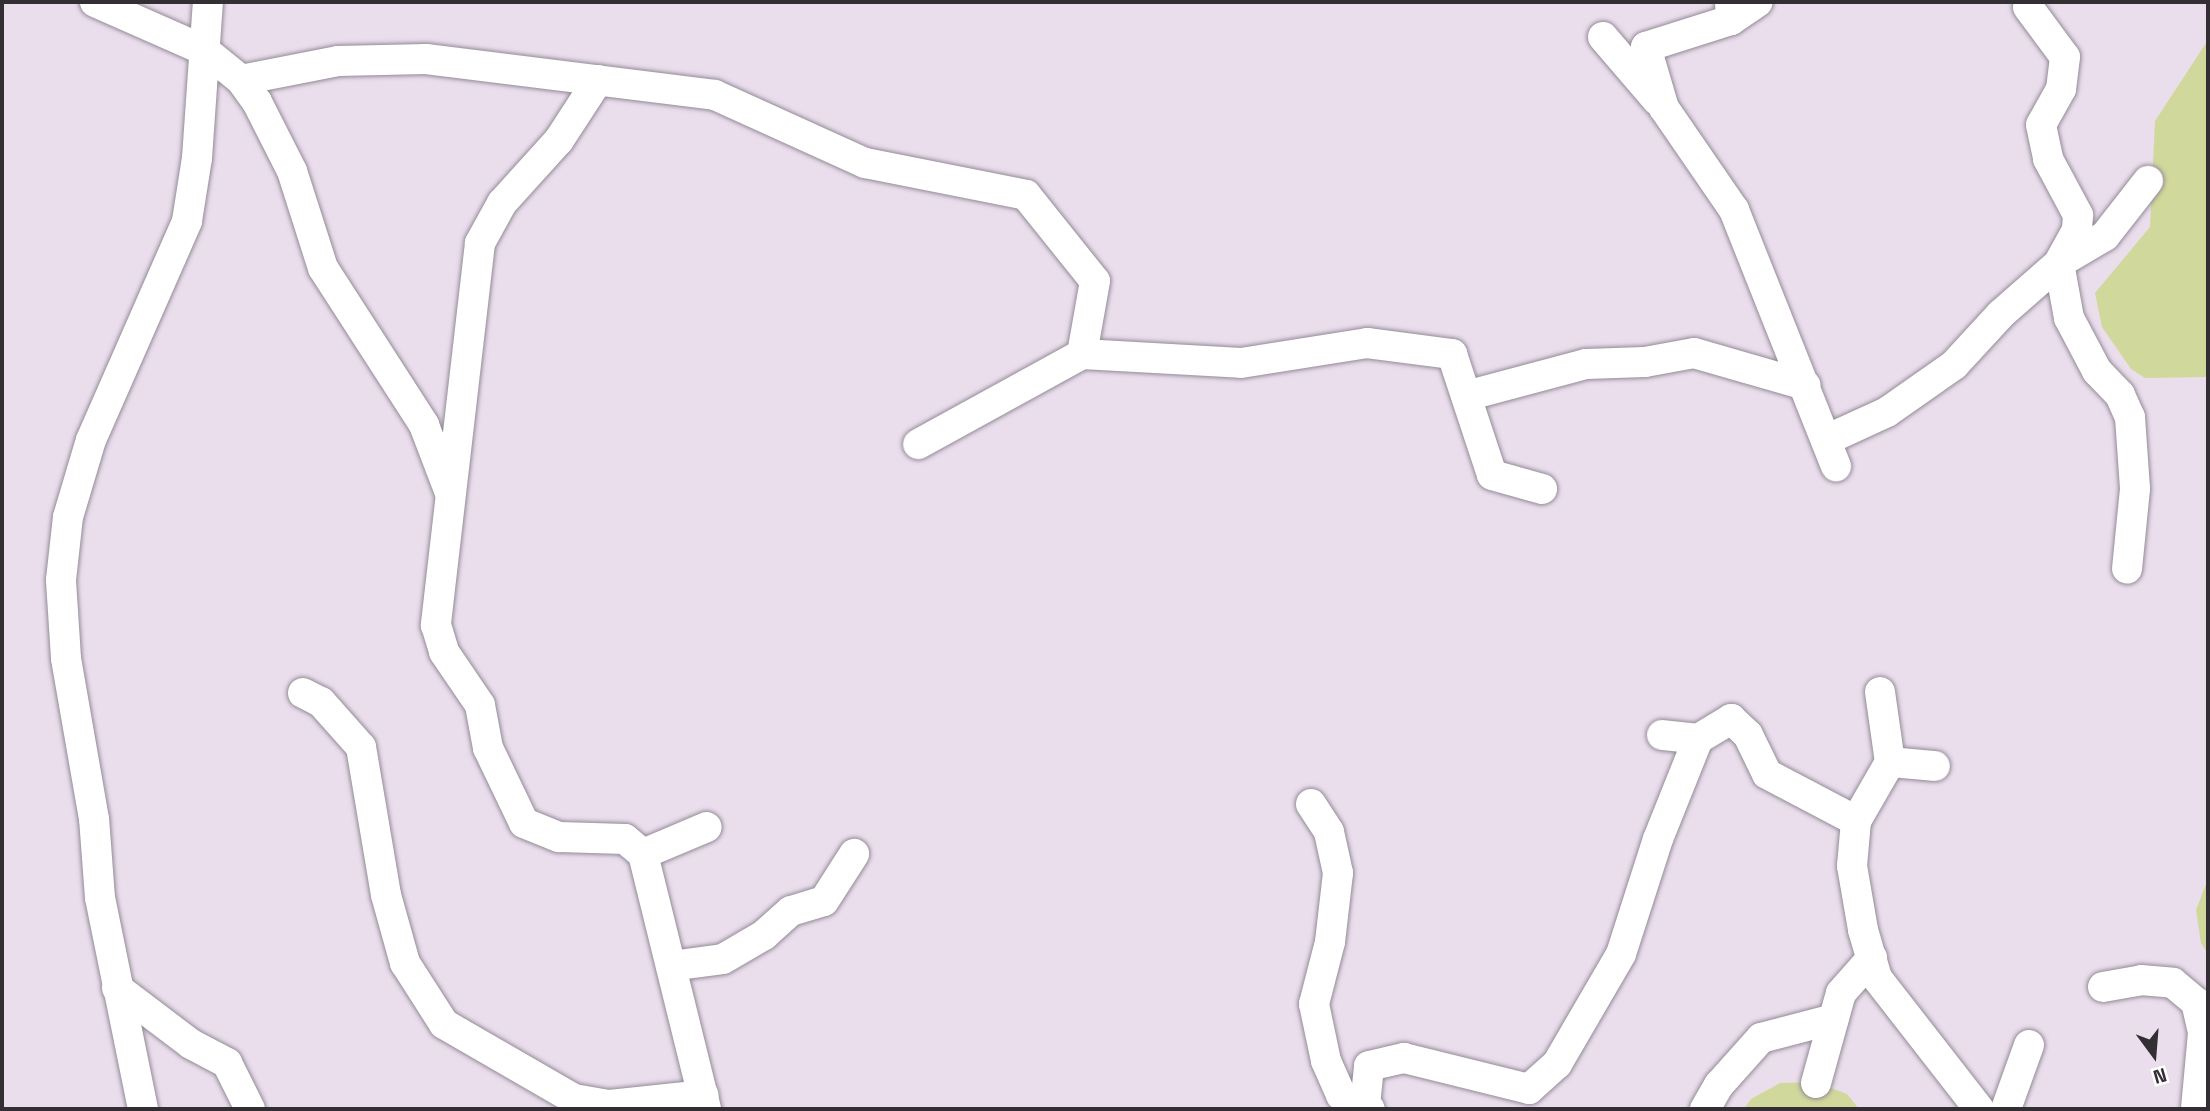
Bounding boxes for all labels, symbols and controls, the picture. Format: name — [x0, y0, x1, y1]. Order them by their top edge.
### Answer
north arrow — [2119, 1020, 2189, 1090]
text: N — [2150, 1062, 2169, 1089]

